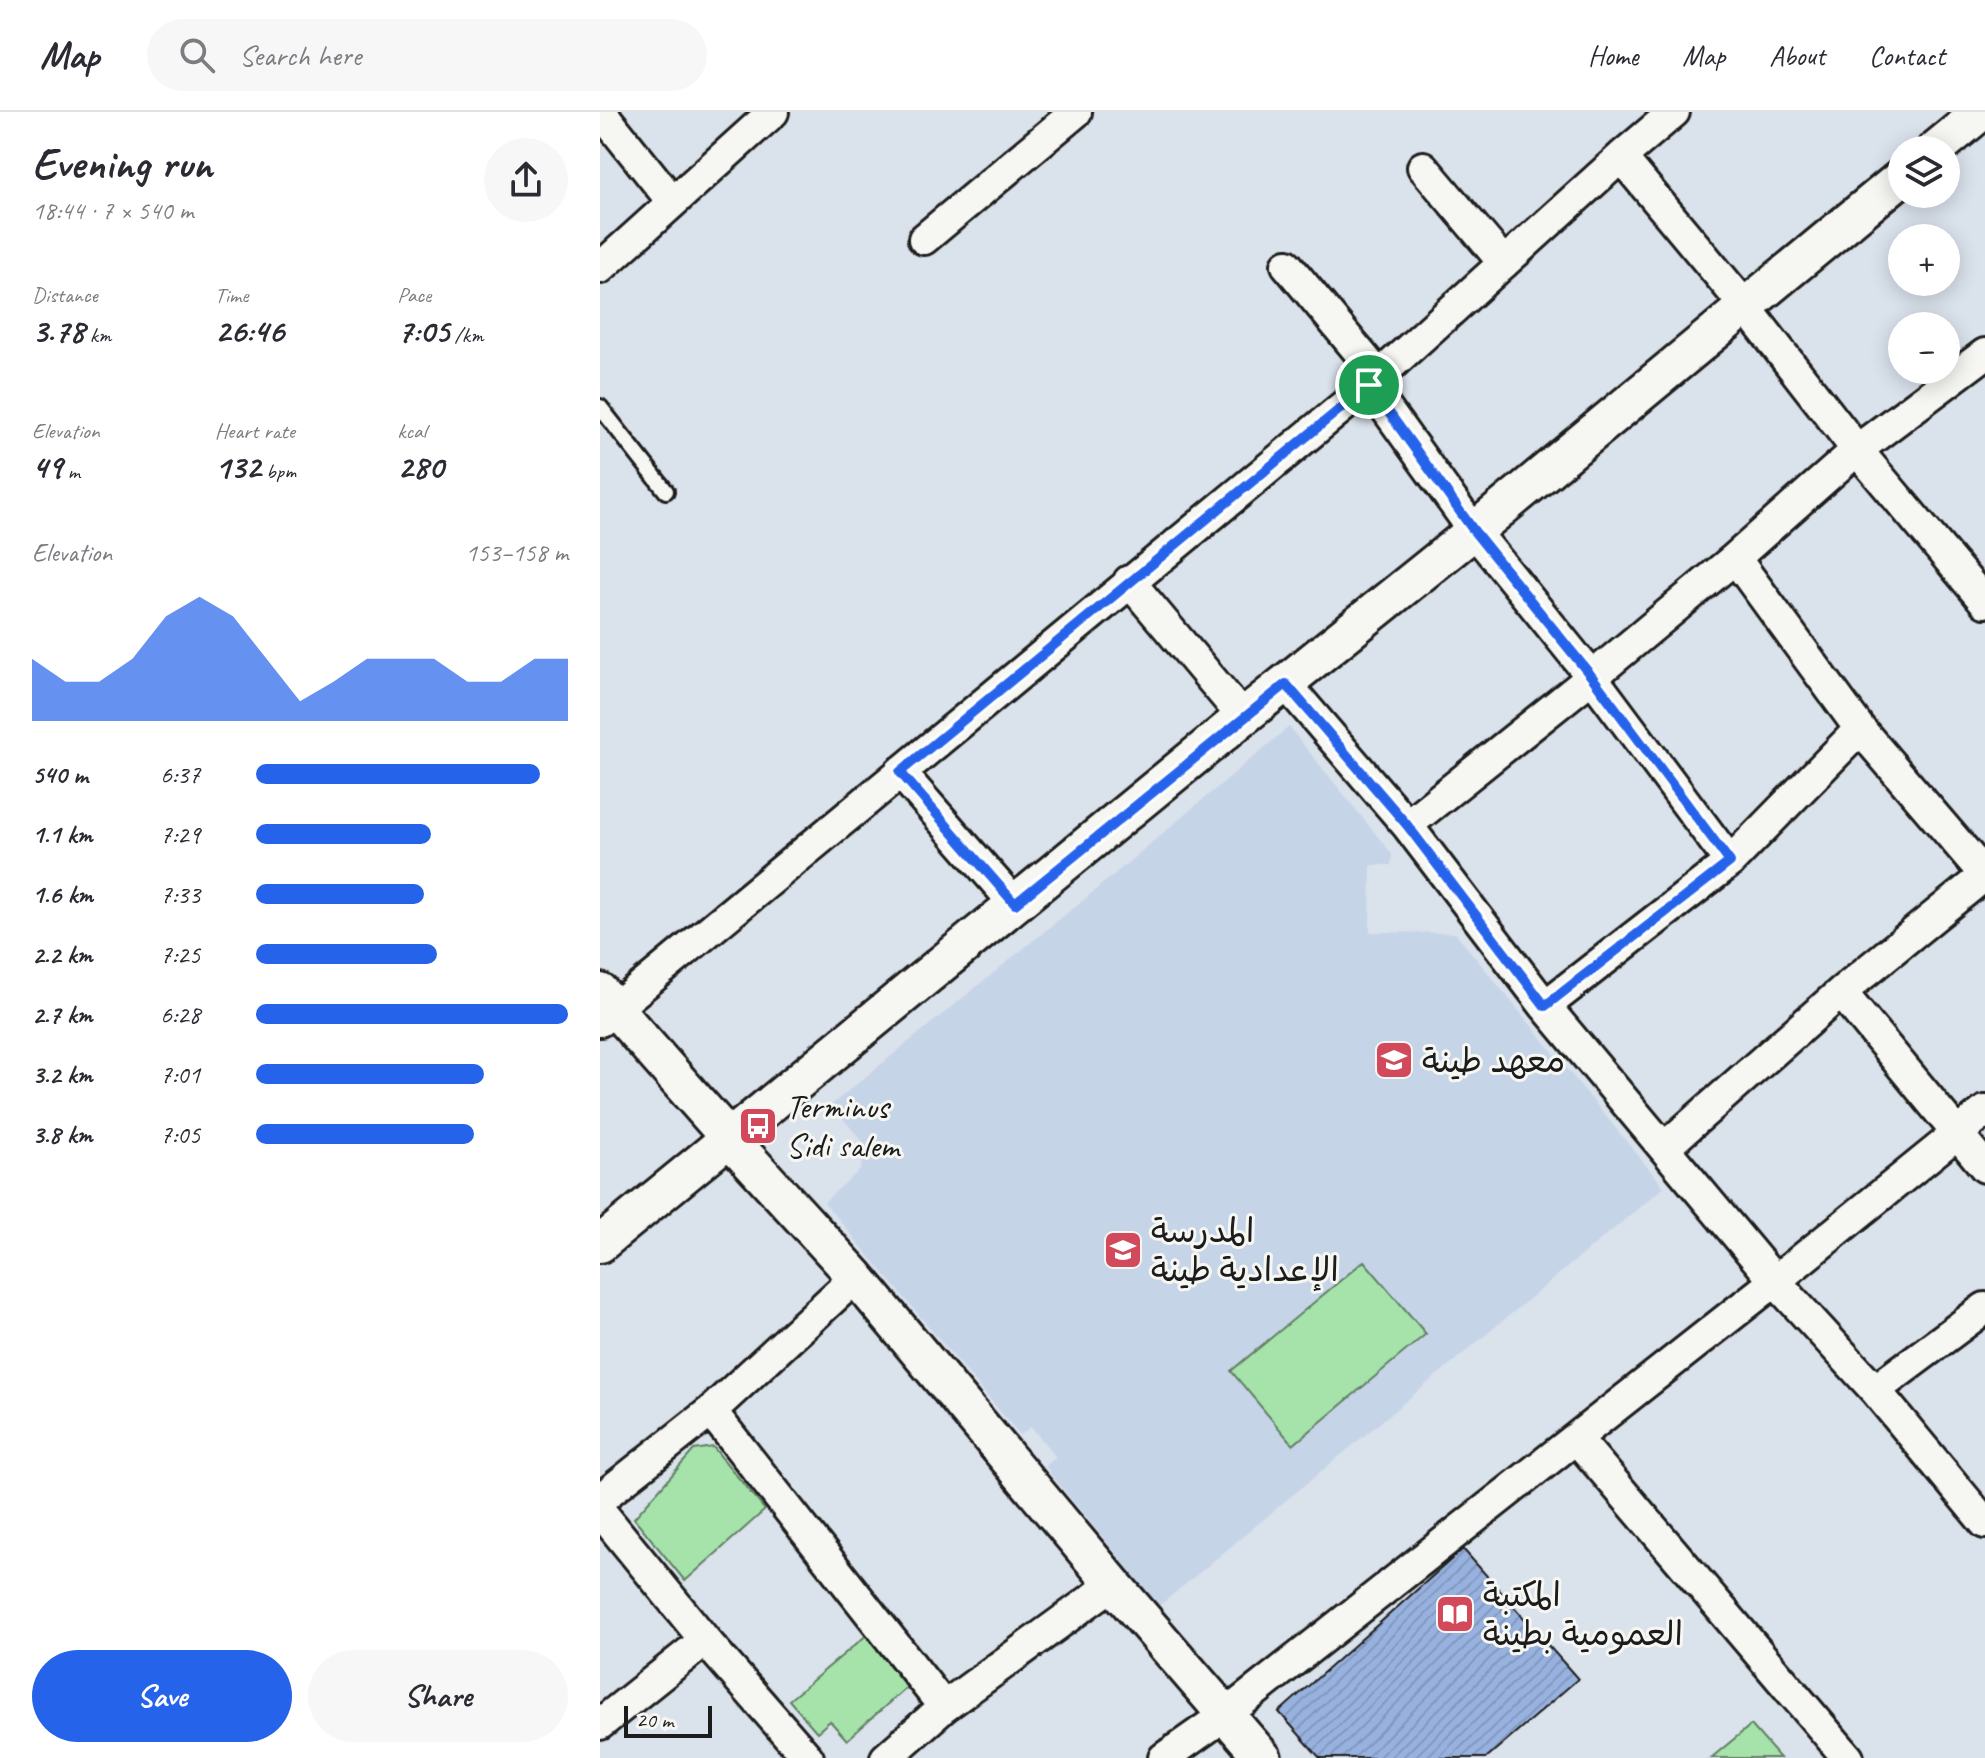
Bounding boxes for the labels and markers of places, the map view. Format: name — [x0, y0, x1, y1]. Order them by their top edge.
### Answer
pin — [1335, 351, 1403, 419]
school or university icon: معهد طينة — [1373, 1039, 1415, 1081]
place label: معهد طينة — [1422, 1039, 1565, 1082]
place label: Terminus Sidi salem — [786, 1085, 902, 1167]
bus stop icon: Terminus Sidi salem — [737, 1105, 779, 1147]
place label: المدرسة الإعدادية طينة — [1151, 1209, 1339, 1291]
school or university icon: المدرسة الإعدادية طينة — [1102, 1229, 1144, 1271]
place label: المكتبة العمومية بطينة — [1483, 1573, 1683, 1655]
library icon: المكتبة العمومية بطينة — [1434, 1593, 1476, 1635]

